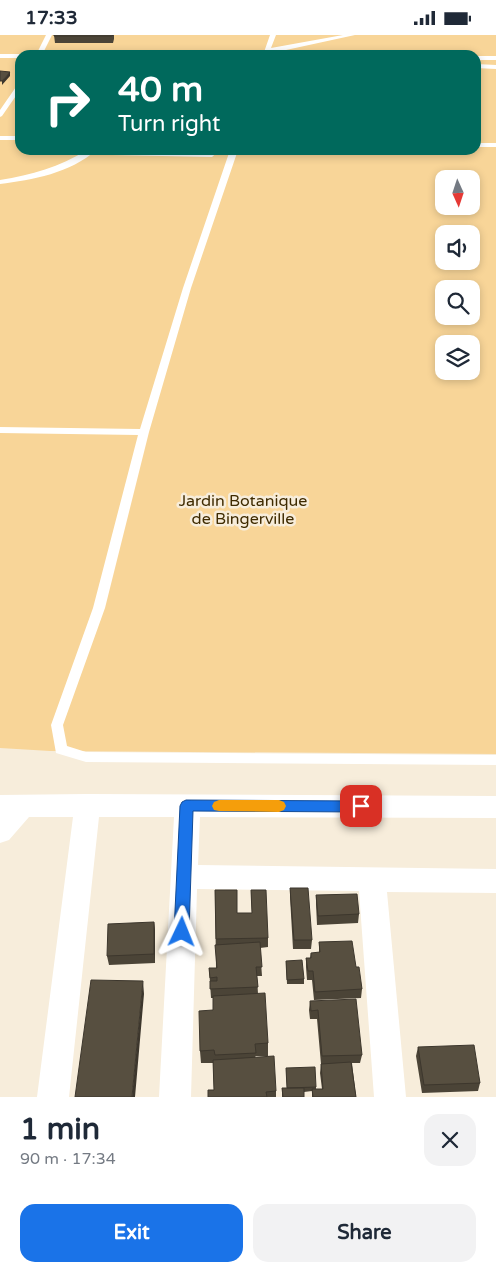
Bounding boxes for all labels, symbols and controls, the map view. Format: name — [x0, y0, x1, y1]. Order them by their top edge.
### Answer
text: 17:33 — [25, 7, 78, 29]
text: 40 m — [118, 69, 203, 111]
icon: right — [35, 70, 100, 135]
text: Turn right — [118, 111, 220, 137]
north arrow — [435, 170, 480, 215]
map controls — [435, 170, 480, 380]
button: sound — [435, 225, 480, 270]
button: search — [435, 280, 480, 325]
button: layers — [435, 335, 480, 380]
park label: Jardin Botanique de Bingerville — [179, 491, 307, 529]
pin — [340, 785, 382, 827]
icon: arrive — [347, 792, 375, 820]
position arrow — [155, 905, 207, 957]
text: 1 min — [20, 1111, 100, 1148]
button: close — [424, 1114, 476, 1166]
text: 90 m · 17:34 — [20, 1149, 116, 1169]
button: Exit — [20, 1204, 243, 1262]
button: Share — [253, 1204, 476, 1262]

